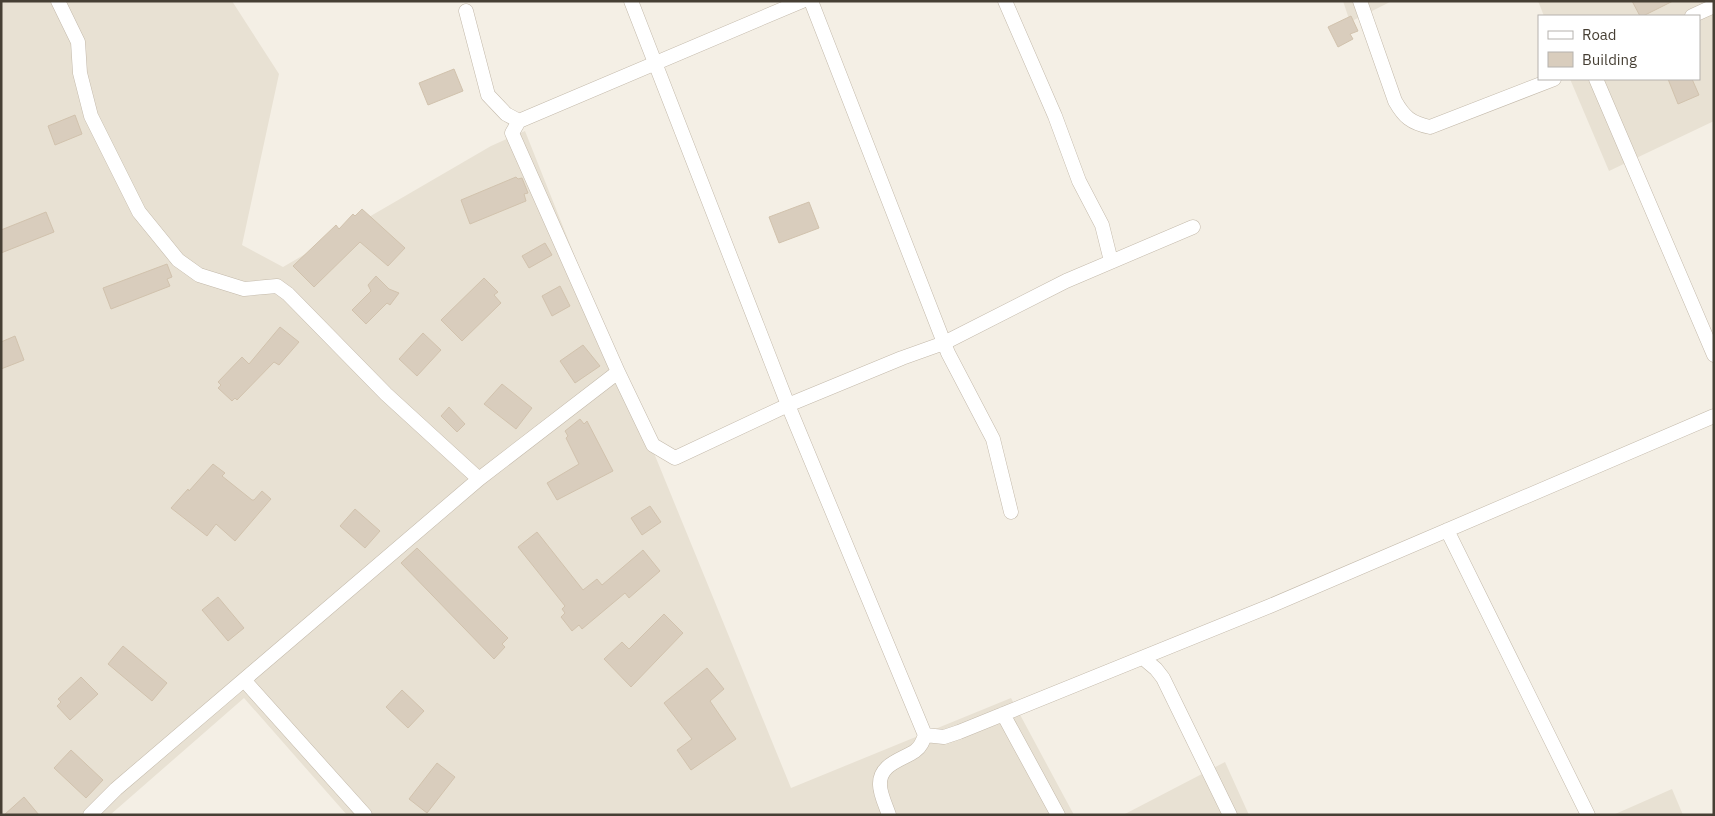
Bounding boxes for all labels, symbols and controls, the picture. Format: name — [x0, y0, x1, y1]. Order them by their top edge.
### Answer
legend — [1538, 15, 1700, 80]
text: Road — [1582, 25, 1617, 44]
text: Building — [1582, 50, 1637, 69]

